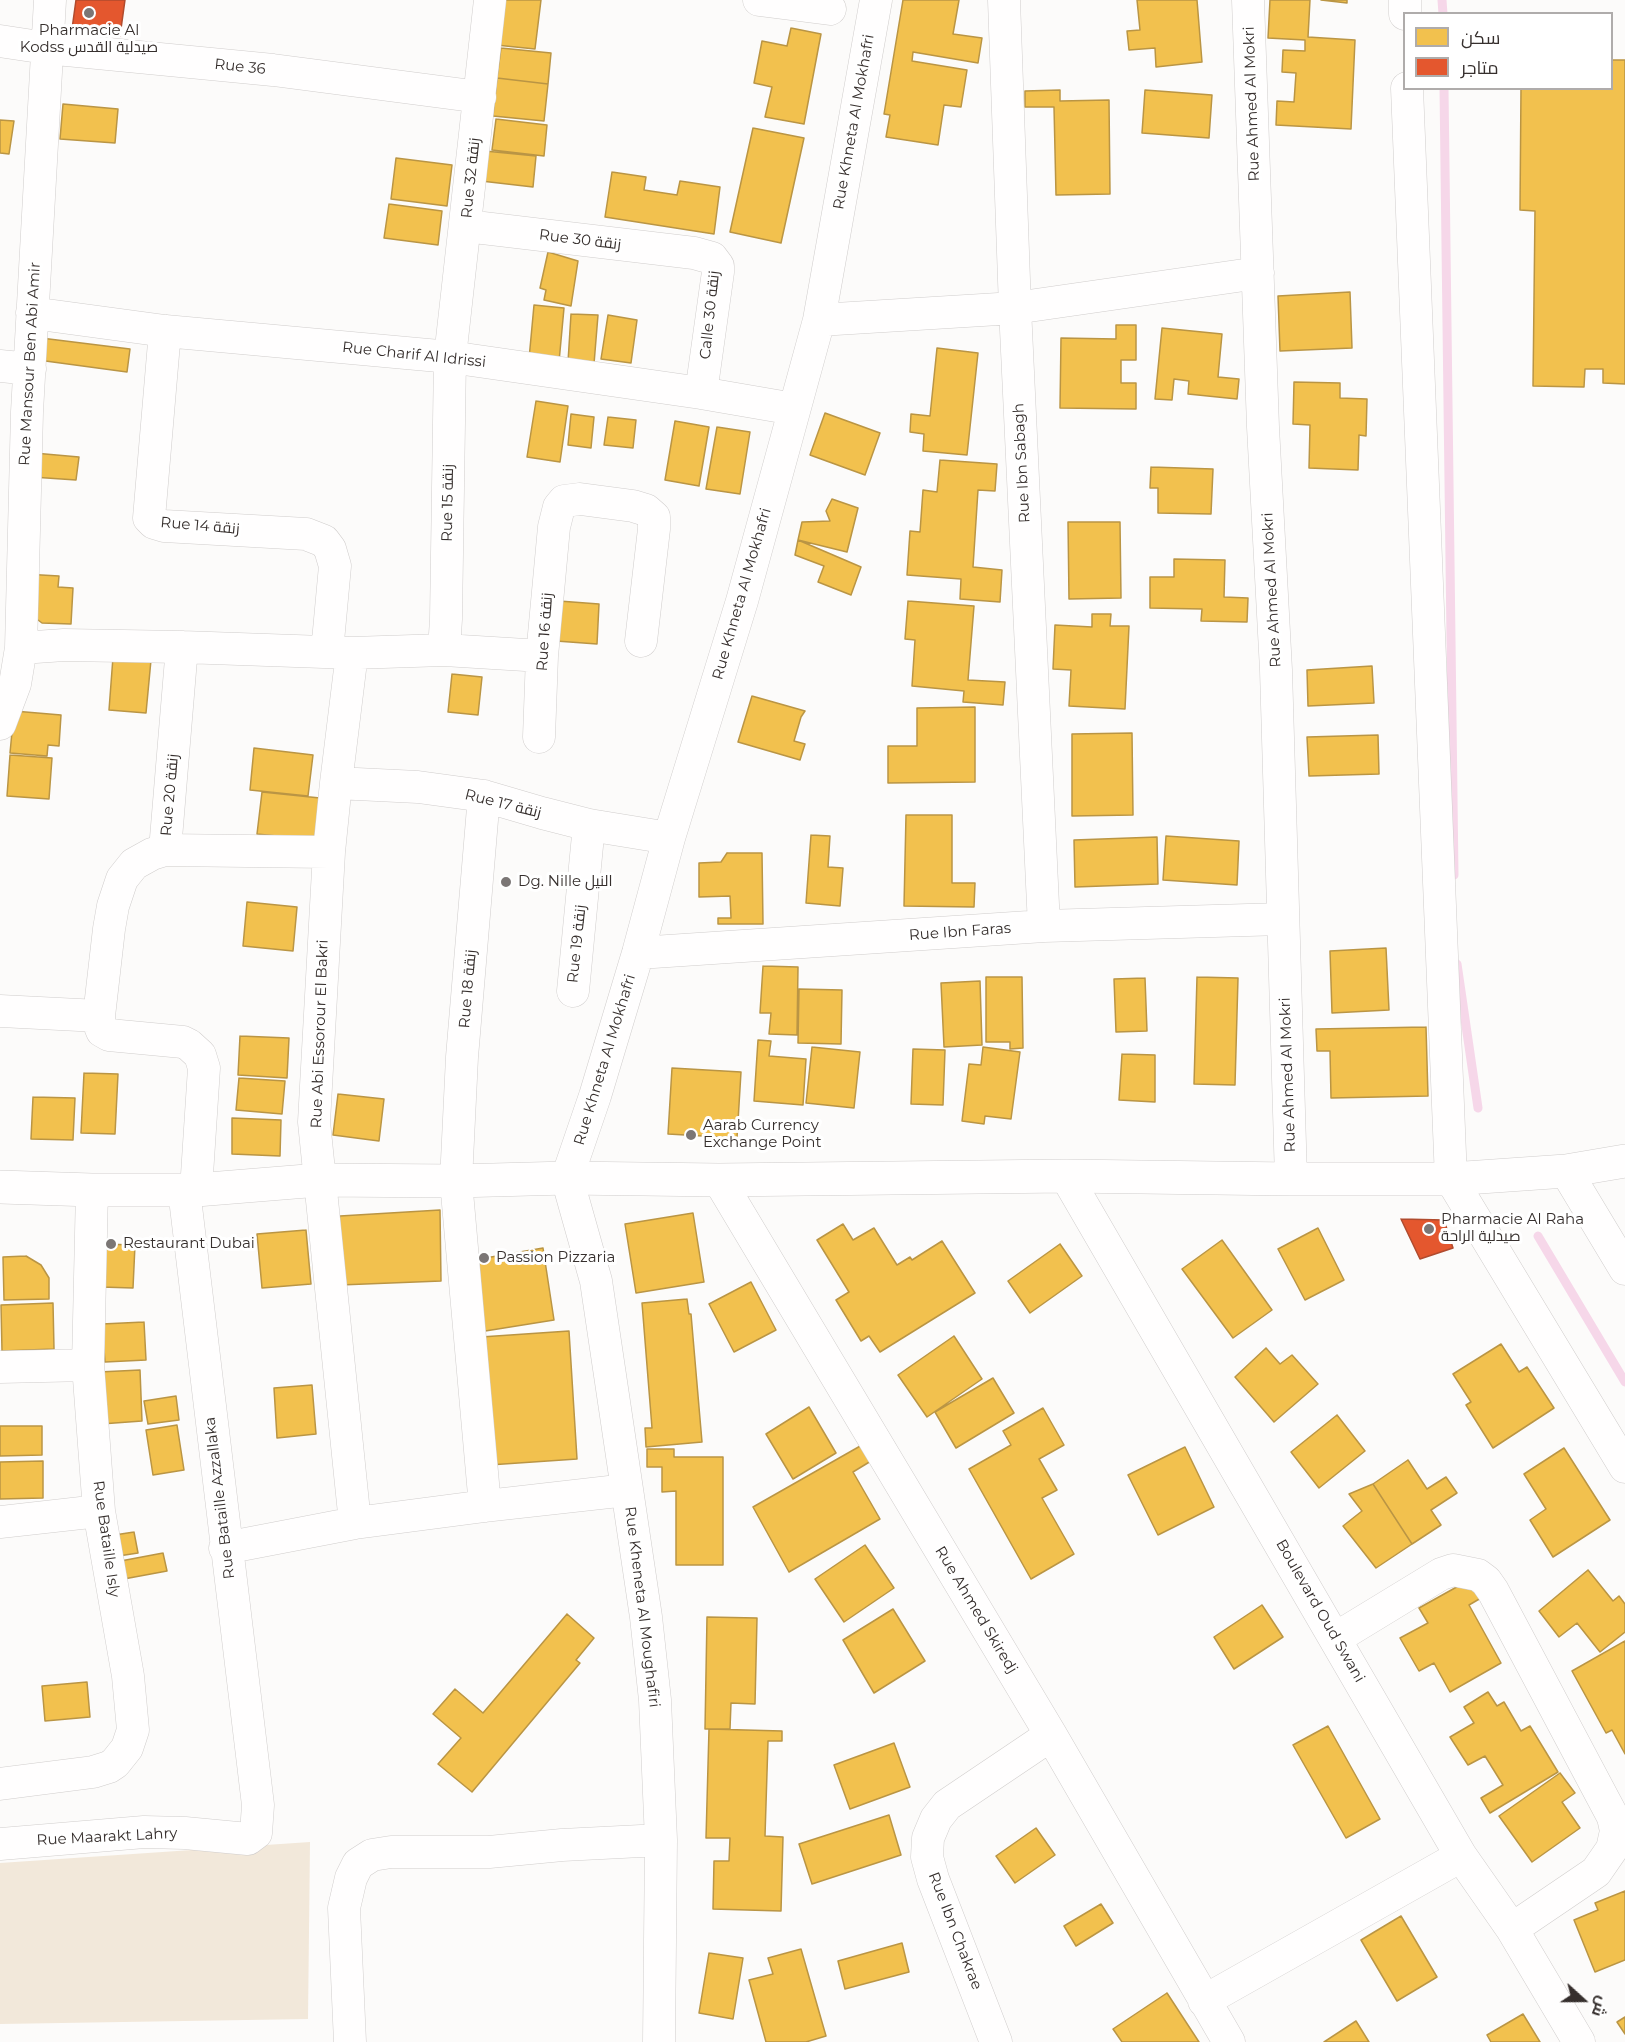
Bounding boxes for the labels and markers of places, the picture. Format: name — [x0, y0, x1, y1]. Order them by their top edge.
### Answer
marker: Pharmacie Al Kodss صيدلية القدس — [82, 6, 96, 20]
place label: Pharmacie Al Kodss صيدلية القدس — [20, 22, 158, 57]
place label: Dg. Nille النيل — [518, 873, 613, 891]
marker: Dg. Nille النيل — [499, 875, 513, 889]
place label: Aarab Currency Exchange Point — [703, 1117, 822, 1152]
marker: Aarab Currency Exchange Point — [684, 1128, 698, 1142]
place label: Pharmacie Al Raha صيدلية الراحة — [1441, 1211, 1584, 1246]
marker: Pharmacie Al Raha صيدلية الراحة — [1422, 1222, 1436, 1236]
place label: Restaurant Dubai — [123, 1235, 255, 1253]
marker: Restaurant Dubai — [104, 1237, 118, 1251]
place label: Passion Pizzaria — [496, 1249, 615, 1267]
marker: Passion Pizzaria — [477, 1251, 491, 1265]

